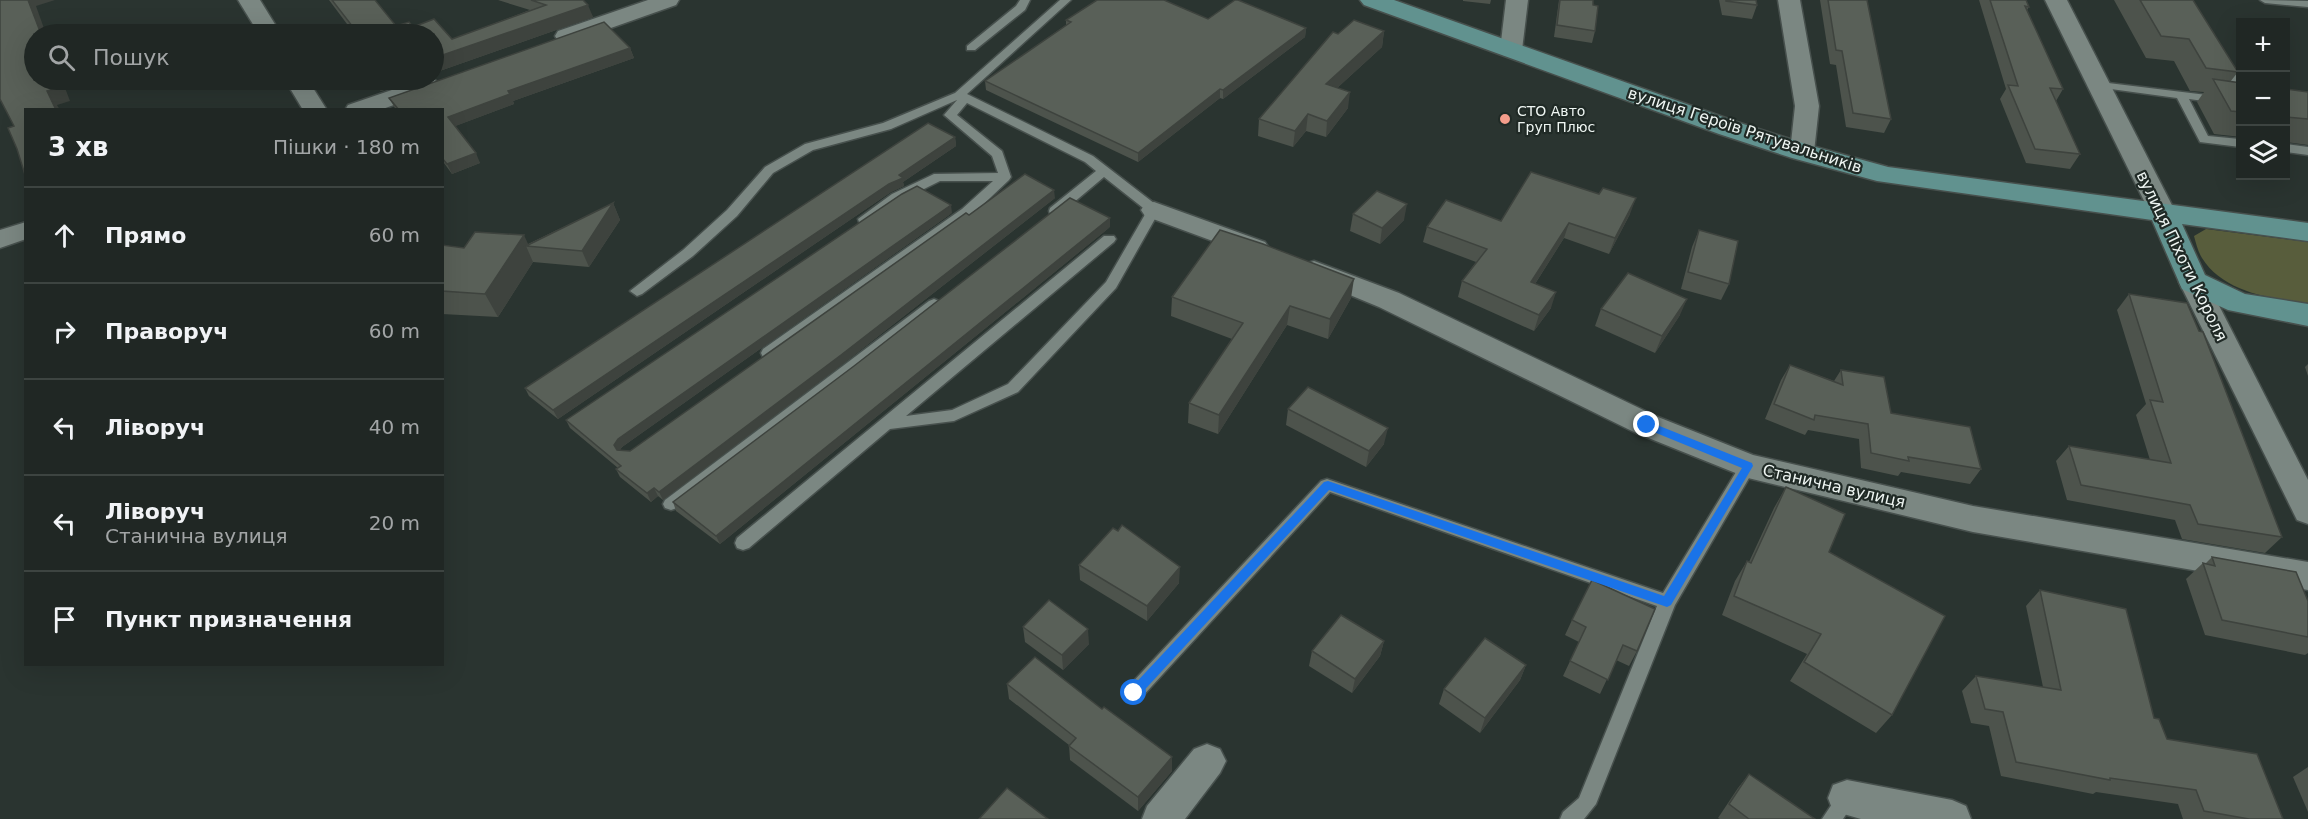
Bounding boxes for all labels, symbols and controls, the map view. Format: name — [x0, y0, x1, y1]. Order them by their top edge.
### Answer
map controls — [2236, 18, 2290, 180]
button: + — [2236, 18, 2290, 72]
search box — [24, 24, 444, 90]
icon: search — [45, 41, 78, 74]
text: Пошук — [93, 45, 169, 70]
button: − — [2236, 72, 2290, 126]
street label: вулиця Героїв Рятувальників — [1626, 83, 1864, 177]
place label: СТО Авто Груп Плюс — [1517, 103, 1595, 135]
marker: СТО Авто Груп Плюс — [1498, 112, 1512, 126]
button: layers — [2236, 126, 2290, 180]
text: 3 хв — [48, 132, 108, 162]
text: Пішки · 180 m — [273, 135, 420, 159]
street label: вулиця Піхоти Короля — [2133, 168, 2231, 344]
icon: ahead — [48, 219, 81, 252]
text: Прямо — [105, 223, 186, 248]
text: 60 m — [369, 223, 420, 247]
icon: right — [48, 315, 81, 348]
text: Праворуч — [105, 319, 228, 344]
text: 60 m — [369, 319, 420, 343]
icon: left — [48, 411, 81, 444]
route end — [1633, 411, 1659, 437]
text: Ліворуч — [105, 415, 205, 440]
text: 40 m — [369, 415, 420, 439]
street label: Станична вулиця — [1761, 460, 1907, 512]
text: Ліворуч — [105, 499, 205, 524]
icon: left — [48, 507, 81, 540]
text: 20 m — [369, 511, 420, 535]
text: Станична вулиця — [105, 524, 288, 548]
icon: arrive — [48, 603, 81, 636]
text: Пункт призначення — [105, 607, 352, 632]
route start — [1120, 679, 1146, 705]

